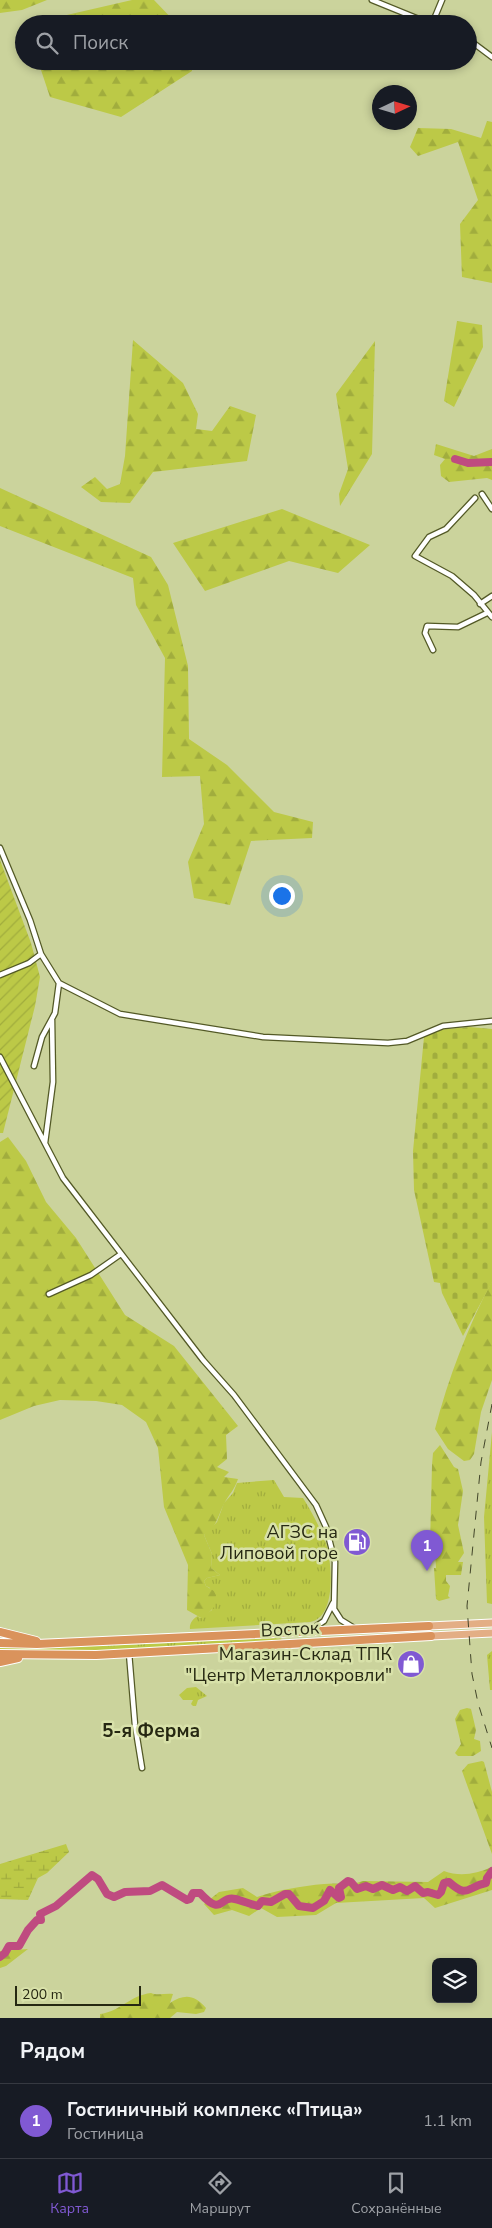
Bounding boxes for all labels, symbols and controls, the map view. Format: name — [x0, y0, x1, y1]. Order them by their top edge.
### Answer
search box — [15, 15, 477, 70]
icon: search — [33, 29, 61, 57]
text: Поиск — [73, 30, 128, 56]
north arrow — [372, 85, 417, 130]
your location — [269, 883, 295, 909]
place label: АГЗС на Липовой горе — [220, 1520, 338, 1565]
fuel station icon: АГЗС на Липовой горе — [342, 1527, 372, 1557]
pin: 1 — [411, 1530, 443, 1571]
street label: Восток — [260, 1615, 320, 1643]
place label: Магазин-Склад ТПК "Центр Металлокровли" — [185, 1642, 392, 1687]
shop icon: Магазин-Склад ТПК "Центр Металлокровли" — [396, 1649, 426, 1679]
district label: 5-я Ферма — [102, 1718, 200, 1744]
map controls — [432, 1958, 477, 2003]
button: layers — [432, 1958, 477, 2003]
scale bar — [15, 1983, 141, 2006]
text: 200 m — [22, 1985, 63, 2004]
text: Рядом — [20, 2037, 85, 2065]
text: Гостиничный комплекс «Птица» — [67, 2097, 363, 2123]
text: 1 — [31, 2110, 41, 2132]
text: 1.1 km — [423, 2110, 472, 2132]
text: Гостиница — [67, 2123, 144, 2145]
tab: Карта — [50, 2169, 89, 2218]
tab: Маршрут — [190, 2169, 250, 2218]
tab: Сохранённые — [351, 2169, 442, 2218]

